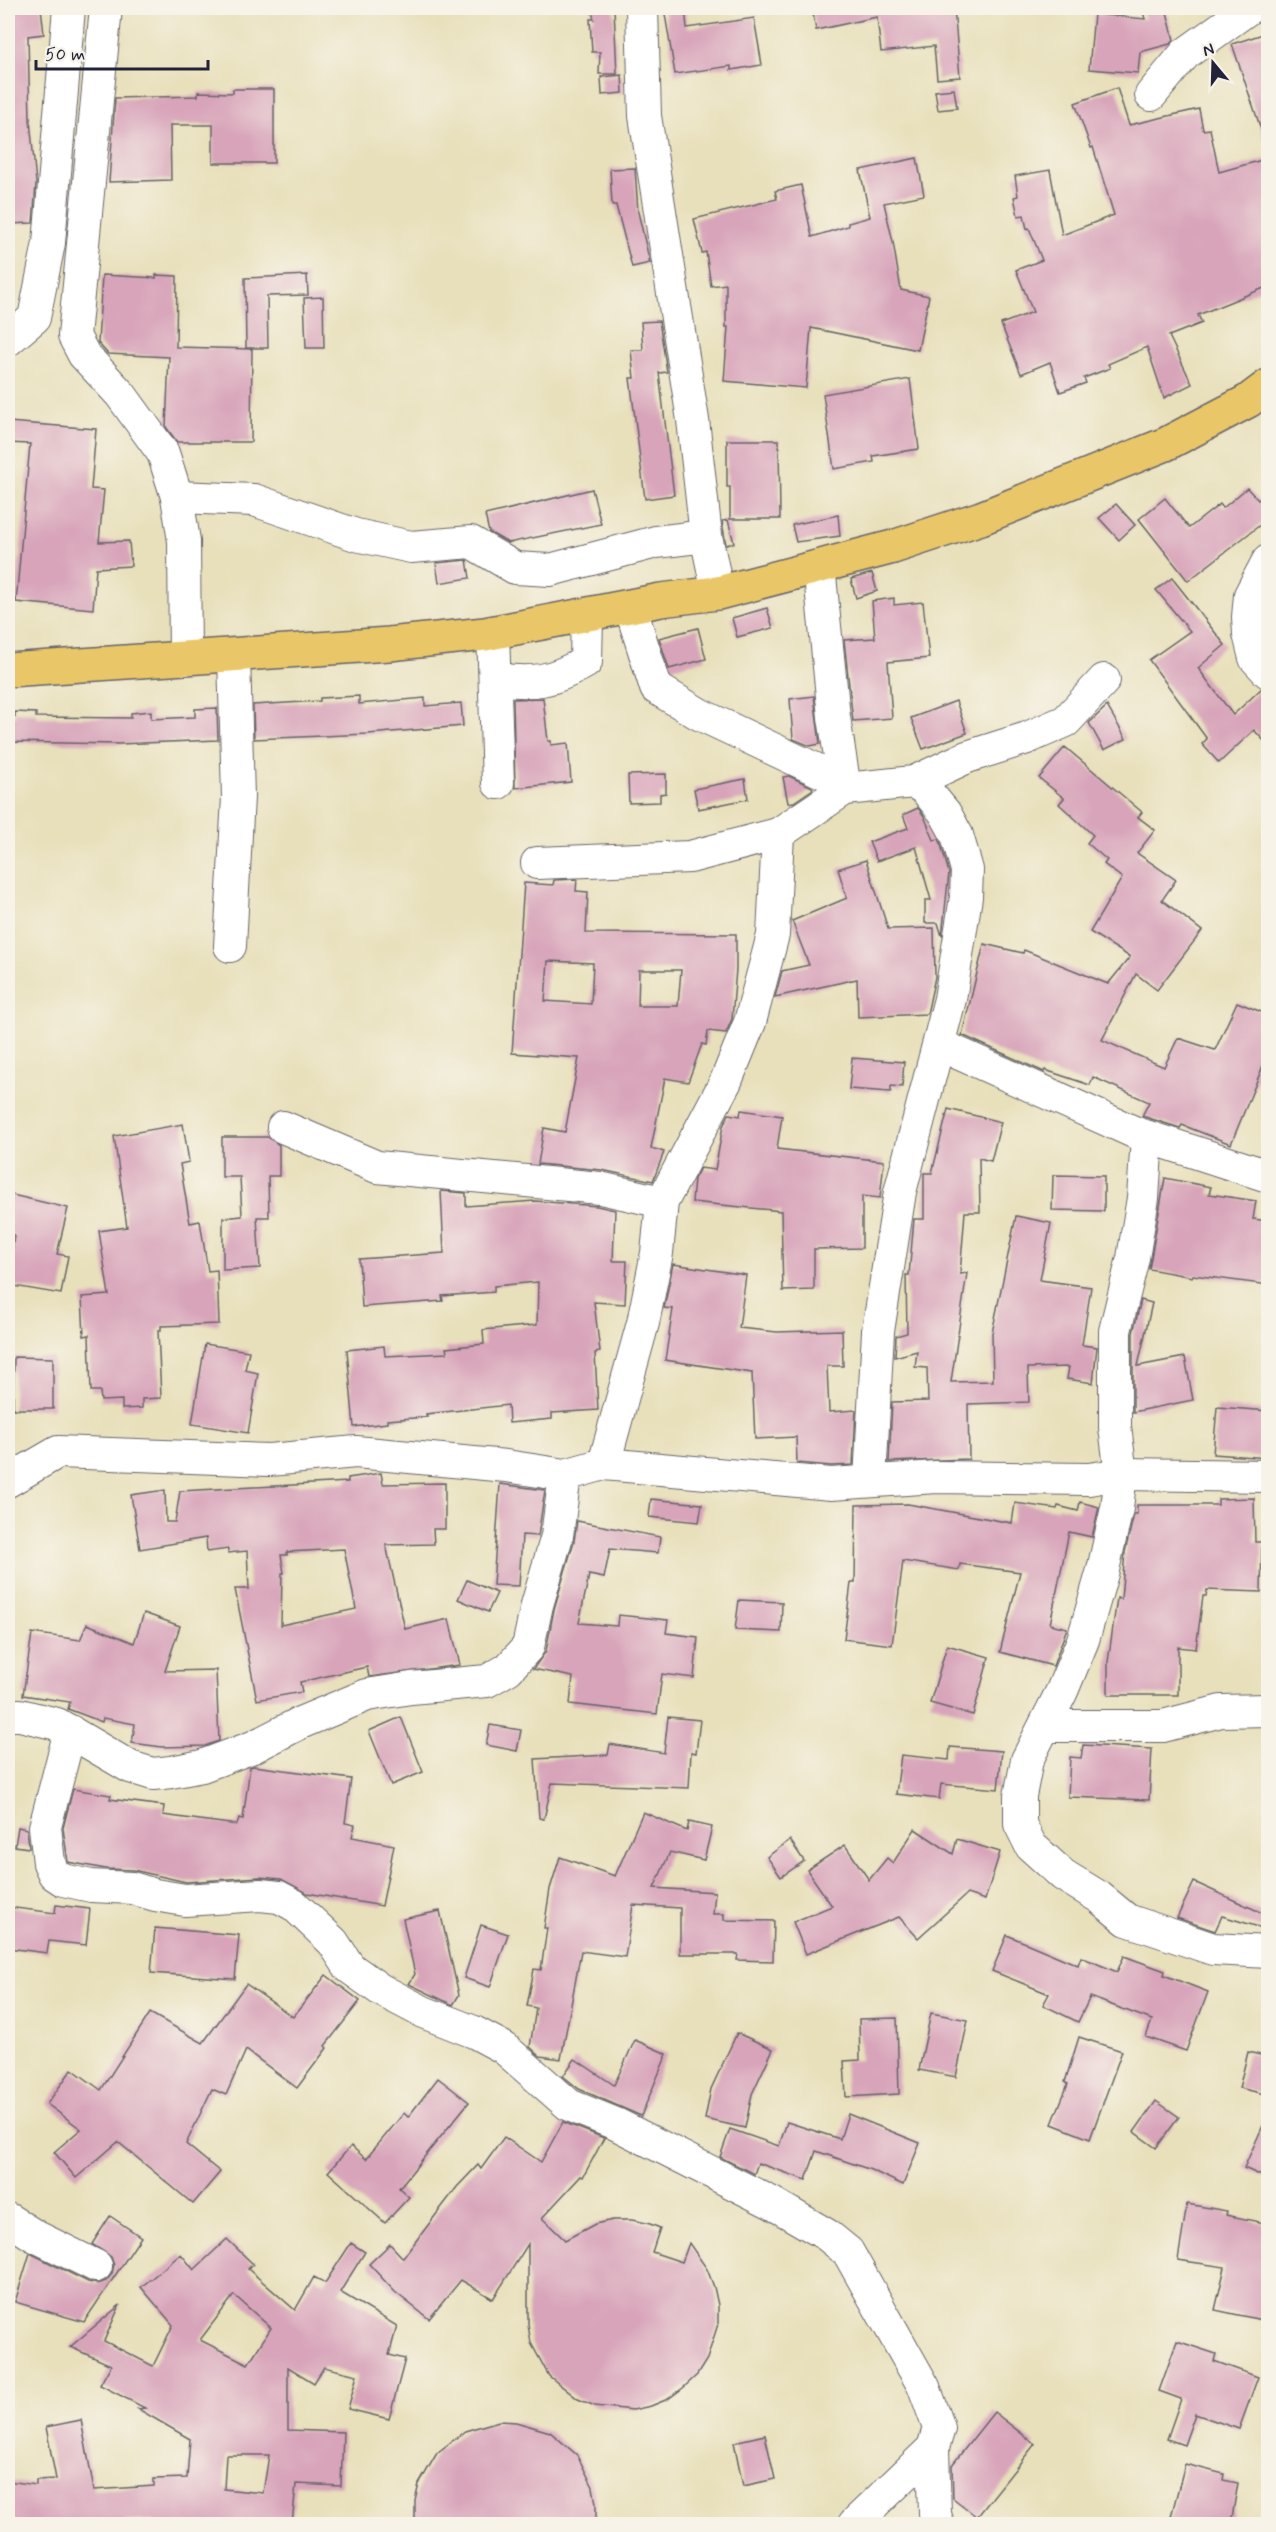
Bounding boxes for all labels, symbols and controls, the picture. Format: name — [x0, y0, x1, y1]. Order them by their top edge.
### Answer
scale bar — [36, 33, 208, 71]
north arrow — [1183, 33, 1243, 93]
text: N — [1200, 39, 1217, 62]
text: 50 m — [45, 43, 85, 67]

